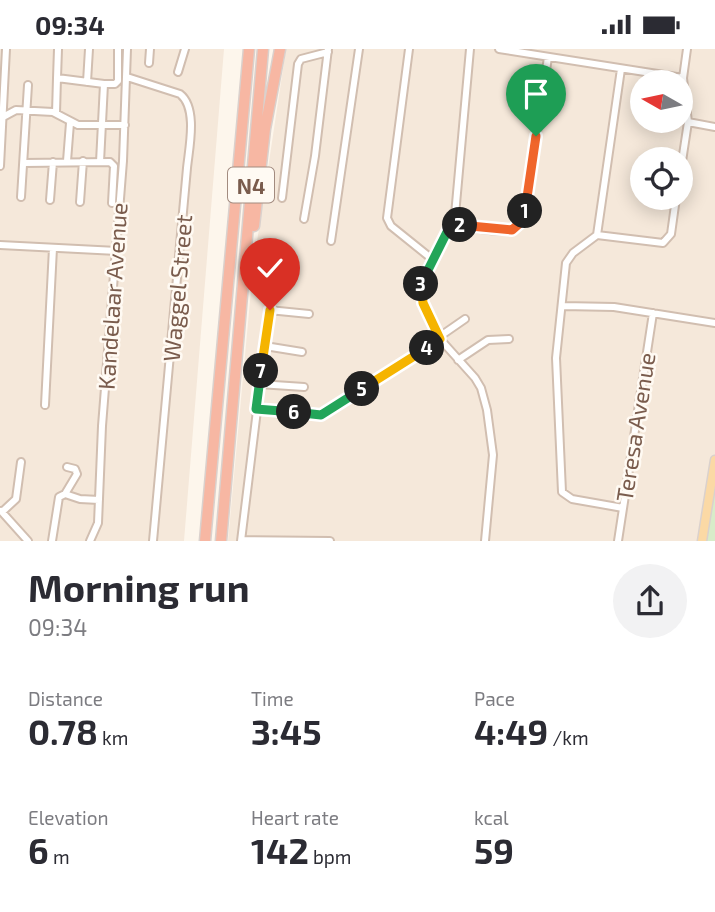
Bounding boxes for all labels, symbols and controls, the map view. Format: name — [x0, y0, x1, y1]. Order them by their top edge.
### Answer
text: 09:34 — [35, 9, 105, 40]
pin — [506, 64, 566, 136]
north arrow — [630, 70, 693, 133]
map controls — [630, 70, 693, 210]
icon: arrive — [517, 75, 555, 113]
button: locate — [630, 147, 693, 210]
road number: N4 — [228, 167, 274, 203]
pin: 1 — [508, 193, 542, 229]
text: 1 — [520, 199, 529, 222]
street label: Kandelaar Avenue — [91, 201, 133, 391]
pin: 2 — [442, 207, 477, 243]
street label: Waggel Street — [157, 213, 197, 363]
text: 2 — [454, 213, 465, 236]
pin — [240, 238, 300, 310]
icon: check — [251, 249, 289, 287]
pin: 3 — [404, 267, 438, 301]
text: 3 — [415, 272, 426, 295]
pin: 4 — [410, 331, 444, 365]
text: 4 — [420, 336, 433, 359]
street label: Teresa Avenue — [609, 351, 661, 503]
pin: 7 — [244, 353, 278, 389]
text: 7 — [255, 359, 266, 382]
pin: 5 — [344, 371, 380, 407]
text: 5 — [356, 377, 367, 400]
pin: 6 — [276, 395, 312, 429]
text: 6 — [288, 400, 299, 423]
text: Morning run — [28, 564, 249, 610]
button: share — [613, 564, 687, 638]
text: 09:34 — [28, 613, 87, 641]
text: Distance — [28, 687, 103, 710]
text: Time — [251, 687, 294, 710]
text: Pace — [474, 687, 515, 710]
text: 0.78 — [28, 710, 98, 752]
text: 3:45 — [251, 710, 321, 752]
text: 4:49 — [474, 710, 548, 752]
text: km — [98, 726, 128, 749]
text: /km — [548, 726, 589, 749]
text: Elevation — [28, 806, 109, 829]
text: Heart rate — [251, 806, 339, 829]
text: kcal — [474, 806, 509, 829]
text: 6 — [28, 829, 49, 871]
text: 142 — [251, 829, 309, 871]
text: 59 — [474, 829, 514, 871]
text: m — [49, 845, 70, 868]
text: bpm — [309, 845, 352, 868]

